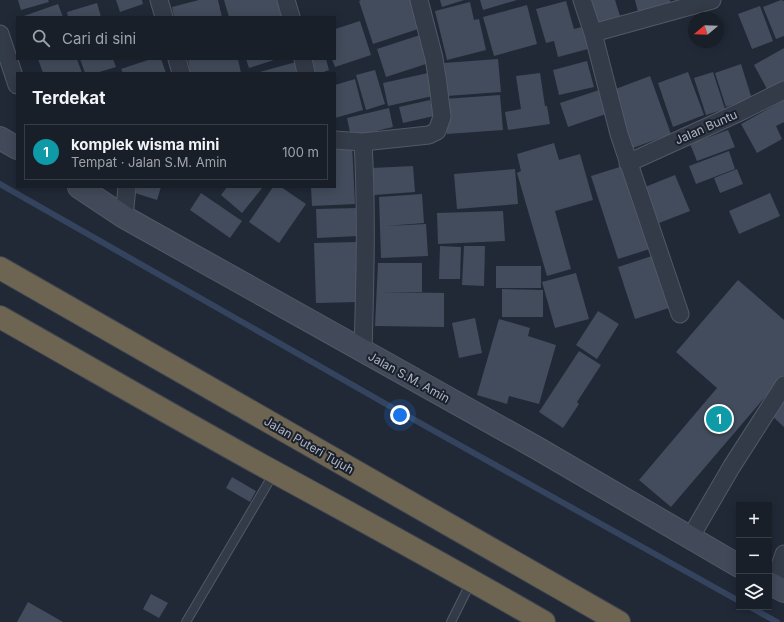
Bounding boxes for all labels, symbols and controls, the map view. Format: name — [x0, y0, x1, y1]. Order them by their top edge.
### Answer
north arrow — [688, 12, 724, 48]
search box — [16, 16, 336, 60]
icon: search — [30, 27, 52, 49]
text: Cari di sini — [62, 29, 136, 48]
text: Terdekat — [32, 88, 105, 108]
street label: Jalan Buntu — [672, 107, 740, 147]
text: komplek wisma mini — [71, 135, 219, 154]
text: 1 — [43, 144, 49, 160]
text: 100 m — [282, 144, 319, 160]
text: Tempat · Jalan S.M. Amin — [71, 154, 227, 170]
street label: Jalan S.M. Amin — [365, 348, 453, 406]
pin: 1 — [706, 404, 732, 434]
your location — [390, 405, 410, 425]
street label: Jalan Puteri Tujuh — [261, 413, 357, 477]
map controls — [736, 502, 772, 610]
button: + — [736, 502, 772, 538]
button: − — [736, 538, 772, 574]
button: layers — [736, 574, 772, 610]

